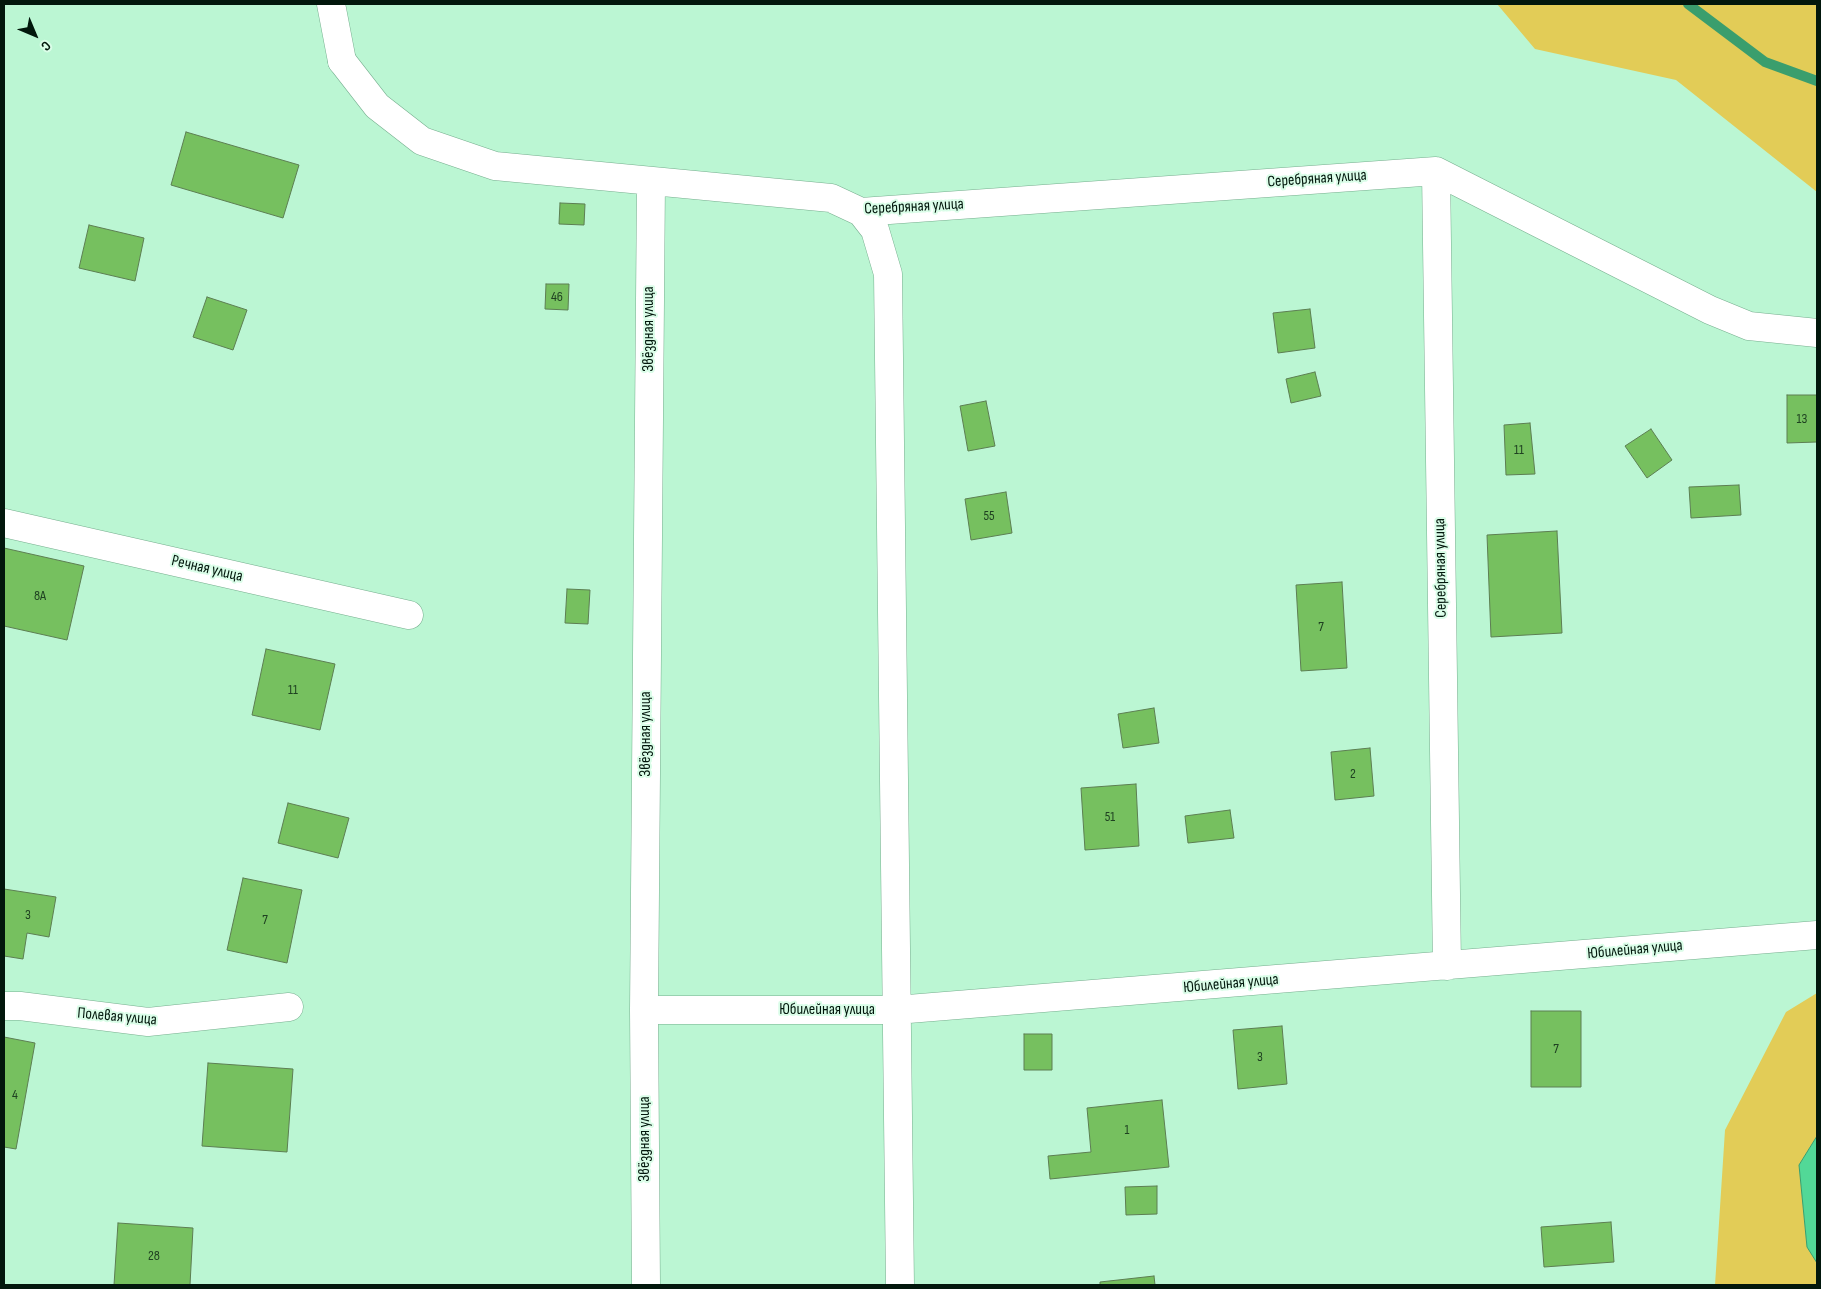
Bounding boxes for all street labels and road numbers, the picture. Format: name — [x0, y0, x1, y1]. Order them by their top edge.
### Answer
street label: Серебряная улица — [1267, 166, 1367, 192]
street label: Серебряная улица — [864, 195, 964, 219]
street label: Звёздная улица — [639, 286, 659, 372]
street label: Серебряная улица — [1431, 518, 1451, 618]
street label: Речная улица — [170, 551, 244, 587]
street label: Звёздная улица — [636, 691, 656, 777]
street label: Юбилейная улица — [1587, 936, 1683, 964]
street label: Юбилейная улица — [1183, 970, 1279, 998]
street label: Юбилейная улица — [779, 1000, 875, 1020]
street label: Полевая улица — [76, 1004, 158, 1030]
street label: Звёздная улица — [635, 1096, 655, 1182]

